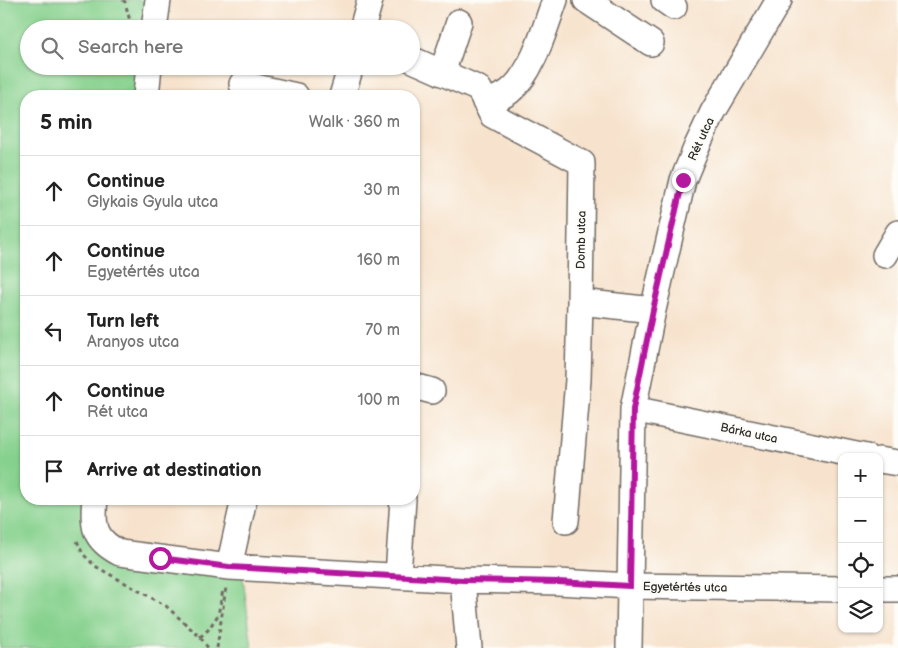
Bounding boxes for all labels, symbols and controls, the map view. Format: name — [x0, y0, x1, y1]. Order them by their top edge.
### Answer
search box — [20, 20, 420, 75]
icon: search — [38, 34, 66, 62]
text: Search here — [78, 36, 183, 59]
text: 5 min — [40, 110, 93, 135]
text: Walk · 360 m — [309, 113, 400, 132]
street label: Rét utca — [685, 115, 718, 163]
route end — [672, 169, 695, 192]
text: Continue — [87, 170, 165, 193]
icon: ahead — [40, 177, 68, 205]
text: 30 m — [363, 181, 400, 200]
text: Glykais Gyula utca — [87, 193, 218, 212]
street label: Domb utca — [573, 210, 590, 269]
text: Continue — [87, 240, 165, 263]
icon: ahead — [40, 247, 68, 275]
text: 160 m — [357, 251, 400, 270]
text: Egyetértés utca — [87, 263, 200, 282]
text: Turn left — [87, 310, 159, 333]
icon: left — [40, 317, 68, 345]
text: 70 m — [365, 321, 400, 340]
text: Aranyos utca — [87, 333, 179, 352]
text: Continue — [87, 380, 165, 403]
icon: ahead — [40, 387, 68, 415]
text: 100 m — [357, 391, 400, 410]
text: Rét utca — [87, 403, 148, 422]
street label: Bárka utca — [719, 420, 779, 447]
map controls — [838, 453, 883, 633]
button: + — [838, 453, 883, 498]
icon: arrive — [40, 457, 68, 485]
text: Arrive at destination — [87, 459, 262, 482]
button: − — [838, 498, 883, 543]
button: locate — [838, 543, 883, 588]
route start — [149, 547, 172, 570]
street label: Egyetértés utca — [643, 579, 728, 596]
button: layers — [838, 588, 883, 633]

